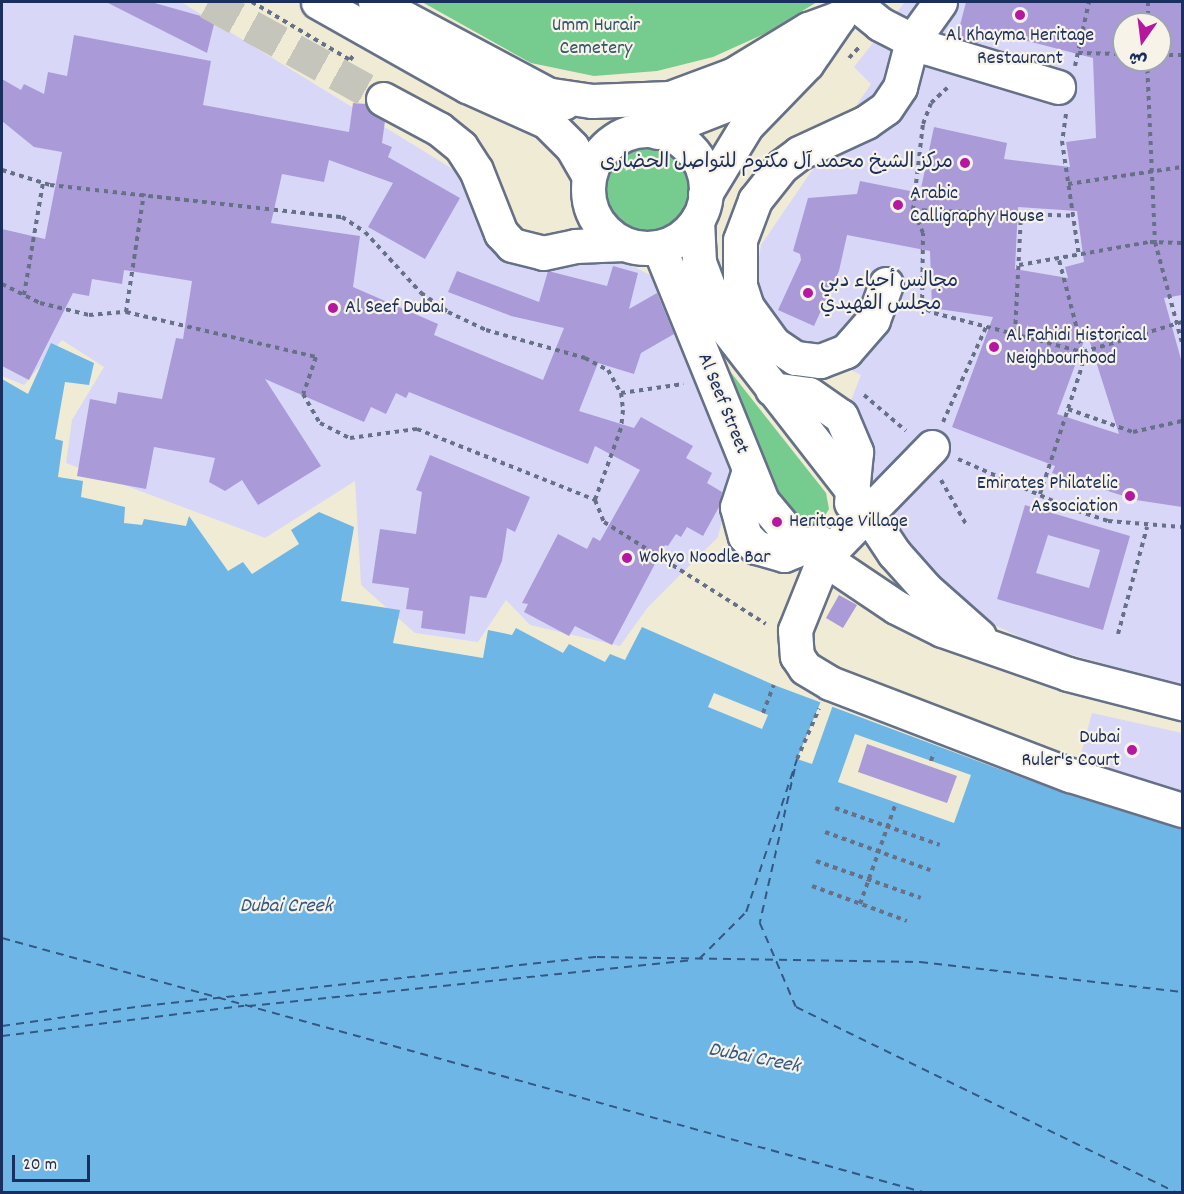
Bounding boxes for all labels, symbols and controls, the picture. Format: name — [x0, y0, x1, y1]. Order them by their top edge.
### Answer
marker: Al Khayma Heritage Restaurant — [1013, 8, 1027, 22]
north arrow — [1112, 12, 1172, 72]
park label: Umm Hurair Cemetery — [552, 15, 640, 62]
place label: Al Khayma Heritage Restaurant — [946, 24, 1094, 71]
text: ش — [1127, 45, 1149, 71]
place label: مركز الشيخ محمد آل مكتوم للتواصل الحضارى — [600, 151, 953, 175]
marker: مركز الشيخ محمد آل مكتوم للتواصل الحضارى — [958, 156, 972, 170]
place label: Arabic Calligraphy House — [910, 182, 1044, 229]
marker: Arabic Calligraphy House — [891, 198, 905, 212]
place label: مجالس أحياء دبي مجلس الفهيدي — [820, 270, 958, 317]
marker: مجالس أحياء دبي مجلس الفهيدي — [801, 286, 815, 300]
place label: Al Seef Dubai — [345, 296, 444, 320]
marker: Al Seef Dubai — [326, 301, 340, 315]
place label: Al Fahidi Historical Neighbourhood — [1006, 324, 1147, 371]
marker: Al Fahidi Historical Neighbourhood — [987, 340, 1001, 354]
street label: Al Seef Street — [691, 350, 753, 458]
place label: Emirates Philatelic Association — [977, 472, 1118, 519]
marker: Emirates Philatelic Association — [1123, 489, 1137, 503]
place label: Heritage Village — [789, 510, 908, 534]
marker: Heritage Village — [770, 515, 784, 529]
place label: Wokyo Noodle Bar — [639, 546, 771, 570]
marker: Wokyo Noodle Bar — [620, 551, 634, 565]
place label: Dubai Ruler's Court — [1022, 726, 1120, 773]
marker: Dubai Ruler's Court — [1125, 743, 1139, 757]
water label: Dubai Creek — [240, 894, 332, 920]
water label: Dubai Creek — [706, 1038, 802, 1080]
scale bar — [15, 1143, 93, 1181]
text: 20 m — [23, 1153, 57, 1178]

